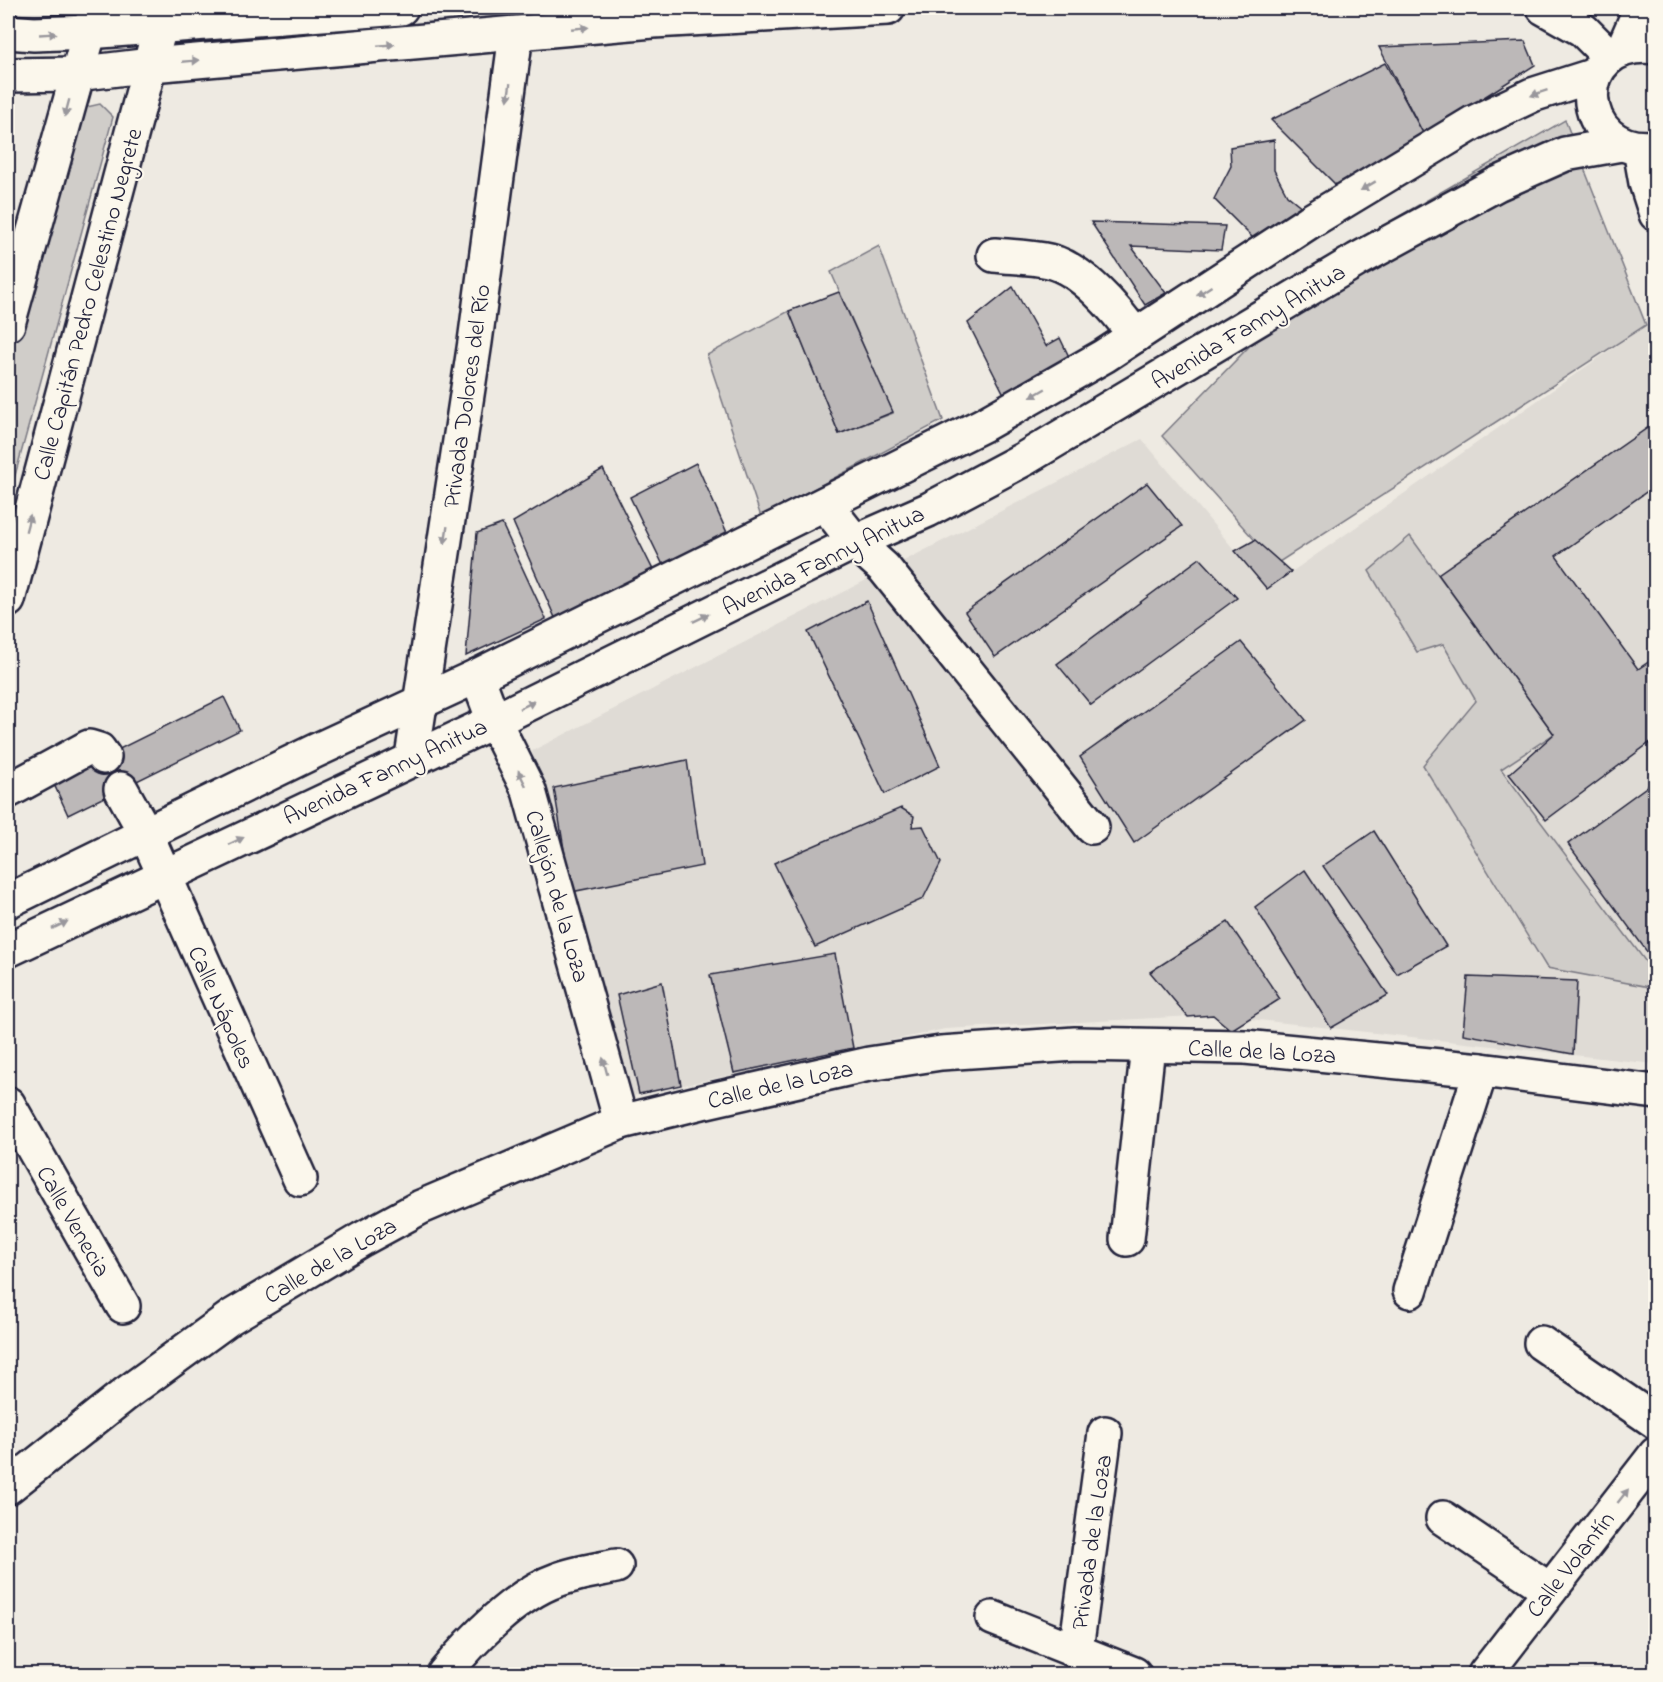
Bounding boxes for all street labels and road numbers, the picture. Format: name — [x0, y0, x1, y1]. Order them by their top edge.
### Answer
street label: Calle Capitán Pedro Celestino Negrete — [25, 124, 153, 485]
street label: Avenida Fanny Anitua — [1145, 256, 1354, 401]
street label: Privada Dolores del Río — [435, 282, 501, 510]
street label: Avenida Fanny Anitua — [717, 498, 932, 627]
street label: Avenida Fanny Anitua — [278, 711, 494, 837]
street label: Callejón de la Loza — [514, 806, 597, 987]
street label: Calle Nápoles — [177, 941, 262, 1075]
street label: Calle de la Loza — [1187, 1032, 1337, 1075]
street label: Calle de la Loza — [704, 1053, 857, 1120]
street label: Calle Venecia — [26, 1160, 118, 1284]
street label: Calle de la Loza — [258, 1210, 404, 1314]
street label: Privada de la Loza — [1064, 1453, 1123, 1632]
street label: Calle Volantín — [1519, 1505, 1625, 1626]

